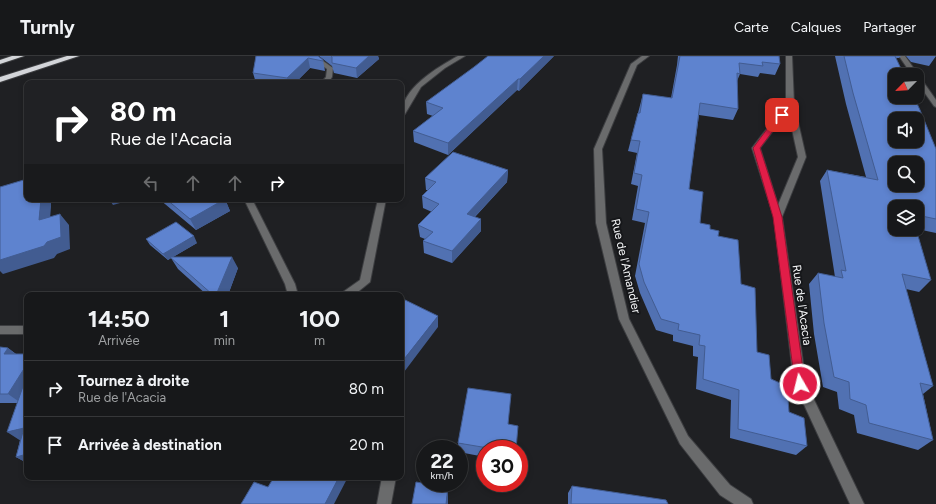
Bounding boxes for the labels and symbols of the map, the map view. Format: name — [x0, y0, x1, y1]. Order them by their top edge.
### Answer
north arrow — [888, 68, 924, 104]
pin — [765, 98, 799, 132]
street label: Rue de l'Amandier — [608, 217, 644, 315]
street label: Rue de l'Acacia — [789, 264, 815, 346]
position arrow — [779, 363, 821, 405]
speed limit sign: 30 — [476, 440, 528, 492]

